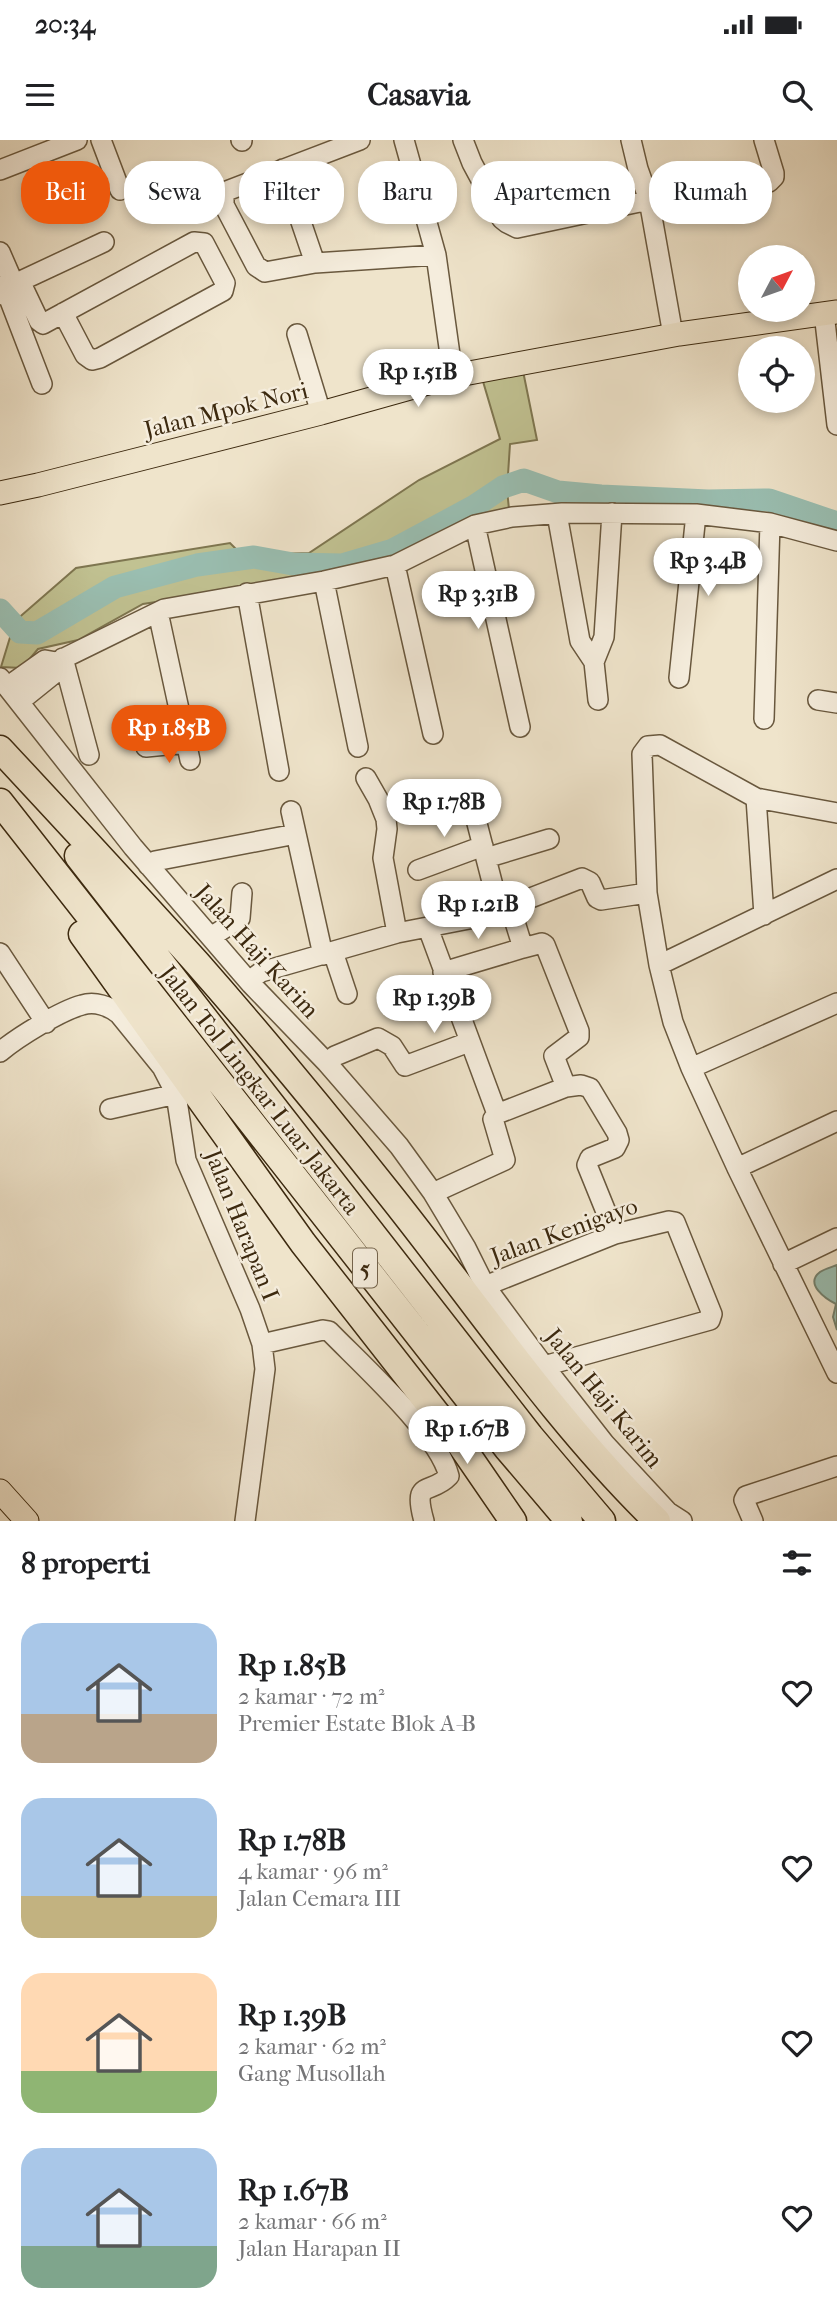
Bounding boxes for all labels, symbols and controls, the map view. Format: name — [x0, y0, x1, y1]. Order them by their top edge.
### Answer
text: 20:34 — [35, 9, 95, 40]
icon: menu — [21, 76, 59, 114]
text: Casavia — [367, 76, 470, 113]
icon: search — [778, 76, 816, 114]
chip: Beli — [21, 161, 110, 224]
chip: Sewa — [124, 161, 225, 224]
chip: Filter — [239, 161, 344, 224]
chip: Baru — [358, 161, 457, 224]
chip: Apartemen — [471, 161, 635, 224]
chip: Rumah — [649, 161, 772, 224]
north arrow — [738, 245, 816, 322]
map controls — [738, 245, 815, 413]
button: locate — [738, 336, 815, 413]
pin: Rp 1.51B — [346, 350, 490, 409]
text: Rp 1.51B — [379, 358, 457, 385]
street label: Jalan Mpok Nori — [139, 376, 311, 444]
pin: Rp 3.4B — [643, 538, 773, 598]
text: Rp 3.4B — [669, 547, 747, 574]
pin: Rp 3.31B — [406, 572, 550, 631]
text: Rp 3.31B — [438, 580, 518, 607]
pin: Rp 1.85B — [97, 706, 241, 765]
text: Rp 1.85B — [127, 714, 211, 741]
pin: Rp 1.78B — [372, 780, 516, 839]
text: Rp 1.78B — [402, 788, 486, 815]
street label: Jalan Haji Karim — [188, 877, 325, 1024]
pin: Rp 1.21B — [406, 882, 550, 941]
text: Rp 1.21B — [437, 890, 519, 917]
street label: Jalan Tol Lingkar Luar Jakarta — [153, 958, 367, 1221]
pin: Rp 1.39B — [362, 976, 506, 1035]
text: Rp 1.39B — [392, 984, 476, 1011]
street label: Jalan Harapan I — [198, 1144, 285, 1305]
street label: Jalan Kenigayo — [485, 1191, 641, 1271]
road number: 5 — [353, 1248, 377, 1288]
street label: Jalan Haji Karim — [538, 1321, 669, 1473]
pin: Rp 1.67B — [395, 1406, 539, 1466]
text: Rp 1.67B — [424, 1415, 510, 1442]
icon: filters — [778, 1544, 816, 1582]
text: 8 properti — [21, 1546, 150, 1581]
text: Rp 1.85B — [238, 1648, 346, 1683]
icon: home — [77, 1651, 161, 1735]
icon: heart — [778, 1674, 816, 1712]
text: 2 kamar · 72 m² — [238, 1683, 385, 1710]
text: Premier Estate Blok A-B — [238, 1710, 476, 1737]
text: Rp 1.78B — [238, 1823, 346, 1858]
icon: home — [77, 1826, 161, 1910]
icon: heart — [778, 1849, 816, 1887]
text: 4 kamar · 96 m² — [238, 1858, 388, 1885]
text: Jalan Cemara III — [238, 1885, 401, 1912]
text: Rp 1.39B — [238, 1998, 346, 2033]
icon: home — [77, 2001, 161, 2085]
icon: heart — [778, 2024, 816, 2062]
text: 2 kamar · 62 m² — [238, 2033, 386, 2060]
text: Gang Musollah — [238, 2060, 386, 2087]
text: Rp 1.67B — [238, 2173, 349, 2208]
icon: home — [77, 2176, 161, 2260]
icon: heart — [778, 2199, 816, 2237]
text: 2 kamar · 66 m² — [238, 2208, 387, 2235]
text: Jalan Harapan II — [238, 2235, 401, 2262]

